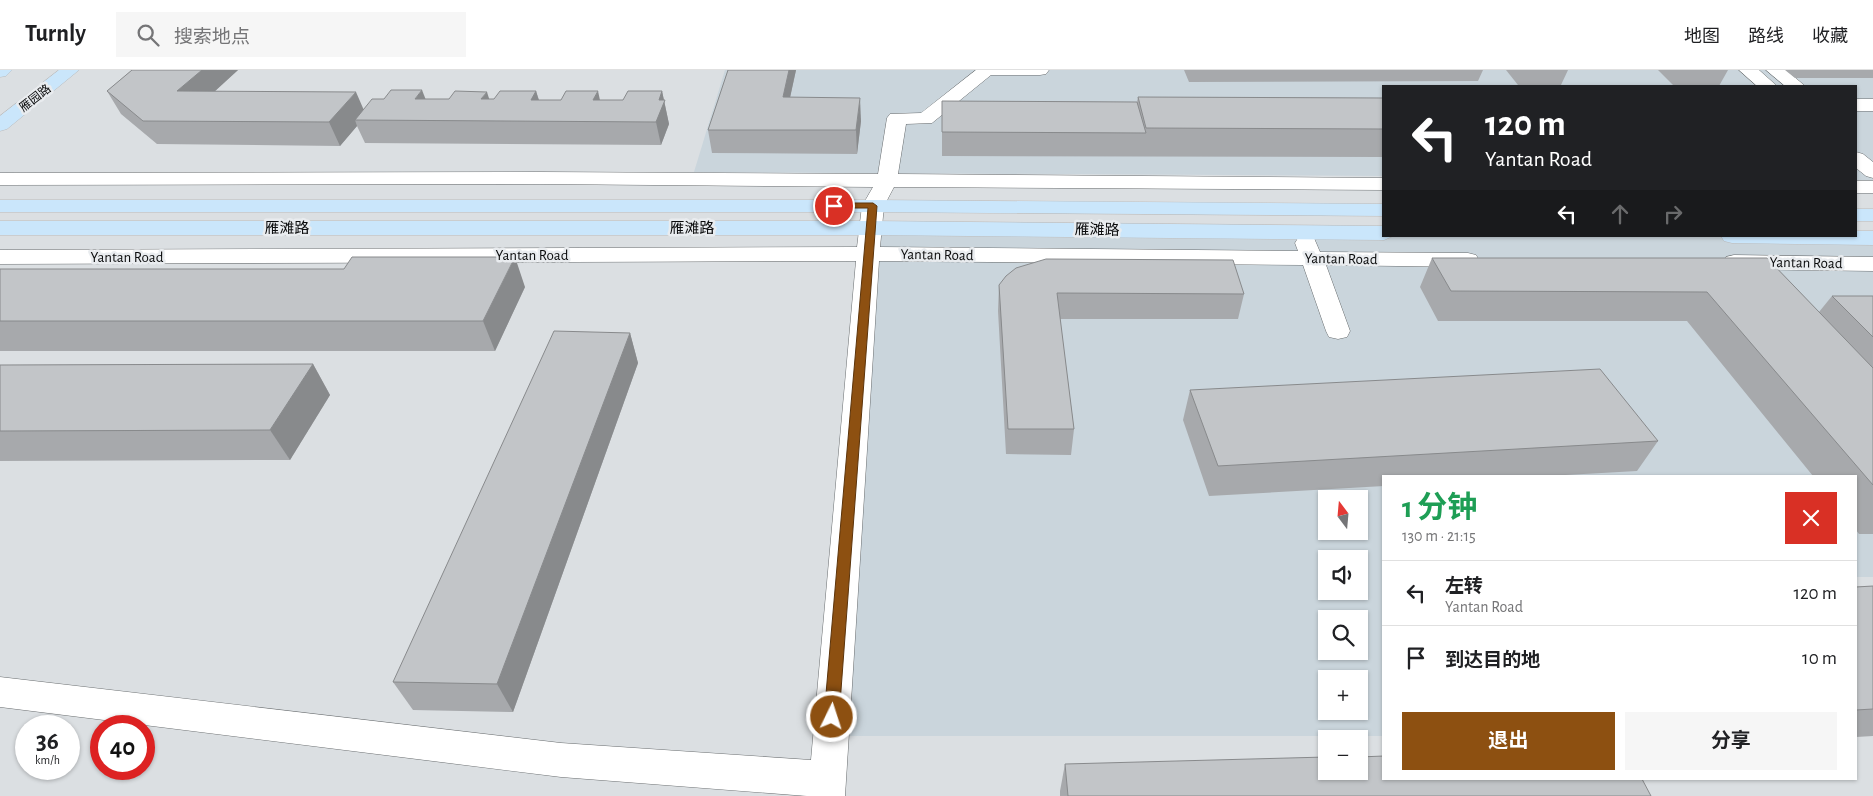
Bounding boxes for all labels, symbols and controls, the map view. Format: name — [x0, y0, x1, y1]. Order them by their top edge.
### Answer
search box — [116, 12, 466, 57]
icon: search — [134, 21, 162, 49]
text: Turnly — [25, 22, 86, 46]
text: 搜索地点 — [174, 28, 250, 47]
text: 地图 — [1684, 28, 1720, 46]
text: 路线 — [1748, 28, 1784, 46]
text: 收藏 — [1812, 28, 1848, 46]
street label: 雁园路 — [17, 81, 53, 114]
icon: left — [1402, 105, 1467, 170]
text: 120 m — [1485, 107, 1566, 142]
text: Yantan Road — [1485, 148, 1592, 170]
pin — [813, 185, 855, 227]
icon: arrive — [820, 192, 848, 220]
icon: left — [1553, 200, 1581, 228]
icon: ahead — [1606, 200, 1634, 228]
icon: right — [1659, 200, 1687, 228]
street label: 雁滩路 — [264, 220, 310, 236]
street label: 雁滩路 — [669, 220, 715, 236]
street label: 雁滩路 — [1074, 221, 1120, 238]
street label: Yantan Road — [900, 247, 974, 263]
street label: Yantan Road — [495, 248, 569, 263]
street label: Yantan Road — [90, 250, 164, 265]
street label: Yantan Road — [1304, 251, 1378, 267]
street label: Yantan Road — [1769, 255, 1843, 271]
north arrow — [1318, 490, 1368, 540]
map controls — [1318, 490, 1368, 780]
button: close — [1785, 492, 1837, 544]
text: 1 分钟 — [1402, 493, 1477, 523]
text: 130 m · 21:15 — [1402, 528, 1476, 544]
button: sound — [1318, 550, 1368, 600]
text: 左转 — [1445, 577, 1483, 596]
icon: left — [1402, 579, 1430, 607]
text: 120 m — [1793, 584, 1837, 603]
text: Yantan Road — [1445, 599, 1523, 615]
button: search — [1318, 610, 1368, 660]
icon: arrive — [1402, 644, 1430, 672]
text: 10 m — [1802, 649, 1837, 668]
text: 到达目的地 — [1445, 651, 1540, 670]
button: + — [1318, 670, 1368, 720]
position arrow — [805, 690, 857, 742]
button: 退出 — [1402, 712, 1615, 770]
button: 分享 — [1625, 712, 1837, 770]
speed limit sign: 40 — [90, 715, 155, 780]
text: 36 — [36, 729, 59, 754]
button: − — [1318, 730, 1368, 780]
text: km/h — [35, 754, 60, 766]

